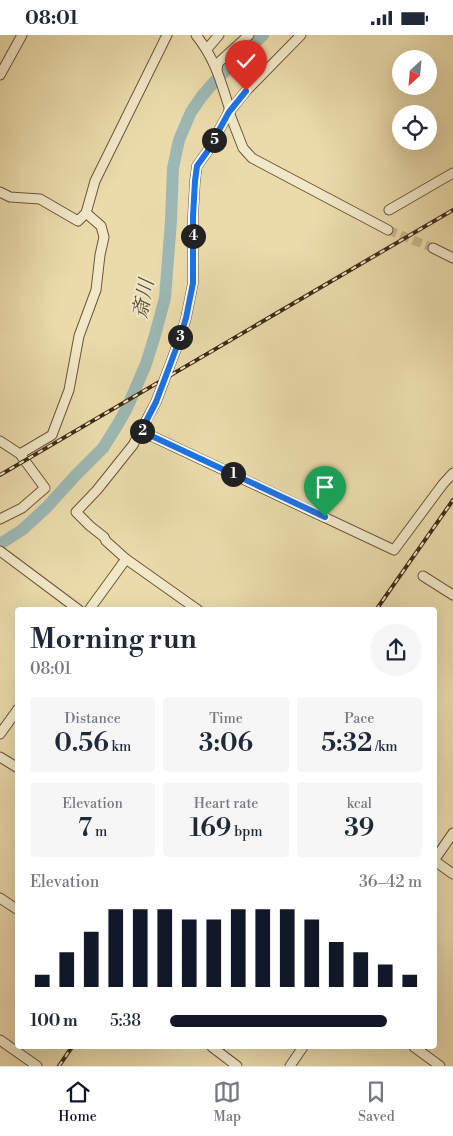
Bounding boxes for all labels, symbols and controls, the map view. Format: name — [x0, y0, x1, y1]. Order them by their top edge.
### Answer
text: 08:01 — [25, 6, 78, 30]
pin — [225, 40, 267, 91]
icon: check — [232, 47, 260, 75]
north arrow — [392, 50, 438, 95]
map controls — [392, 50, 437, 150]
button: locate — [392, 105, 437, 150]
pin: 5 — [202, 127, 226, 153]
text: 5 — [210, 131, 219, 149]
pin: 4 — [180, 223, 206, 249]
text: 4 — [189, 227, 198, 245]
water label: 斎川 — [128, 275, 161, 321]
pin: 3 — [168, 325, 192, 349]
text: 3 — [176, 328, 185, 346]
pin: 2 — [130, 419, 154, 443]
text: 2 — [138, 422, 147, 440]
pin: 1 — [220, 461, 246, 487]
text: 1 — [230, 465, 237, 483]
pin — [304, 466, 346, 517]
icon: arrive — [311, 473, 339, 501]
text: Morning run — [30, 622, 197, 657]
button: share — [370, 624, 422, 676]
text: 08:01 — [30, 659, 71, 679]
text: Distance — [64, 710, 121, 728]
text: Time — [209, 710, 243, 728]
text: Pace — [344, 710, 374, 728]
text: 0.56 — [54, 728, 109, 759]
text: 3:06 — [199, 728, 253, 759]
text: 5:32 — [321, 728, 372, 759]
text: km — [109, 738, 131, 756]
text: /km — [372, 738, 397, 756]
text: Elevation — [62, 795, 123, 813]
text: Heart rate — [194, 795, 258, 813]
text: kcal — [347, 795, 372, 813]
text: 7 — [78, 813, 92, 844]
text: 169 — [189, 813, 231, 844]
text: 39 — [344, 813, 374, 844]
text: m — [92, 823, 107, 841]
text: bpm — [231, 823, 263, 841]
text: Elevation — [30, 872, 99, 892]
text: 36–42 m — [359, 872, 422, 892]
text: 100 m — [30, 1011, 78, 1031]
text: 5:38 — [110, 1011, 141, 1031]
tab: Home — [58, 1078, 97, 1126]
tab: Map — [213, 1078, 241, 1126]
tab: Saved — [358, 1078, 395, 1126]

